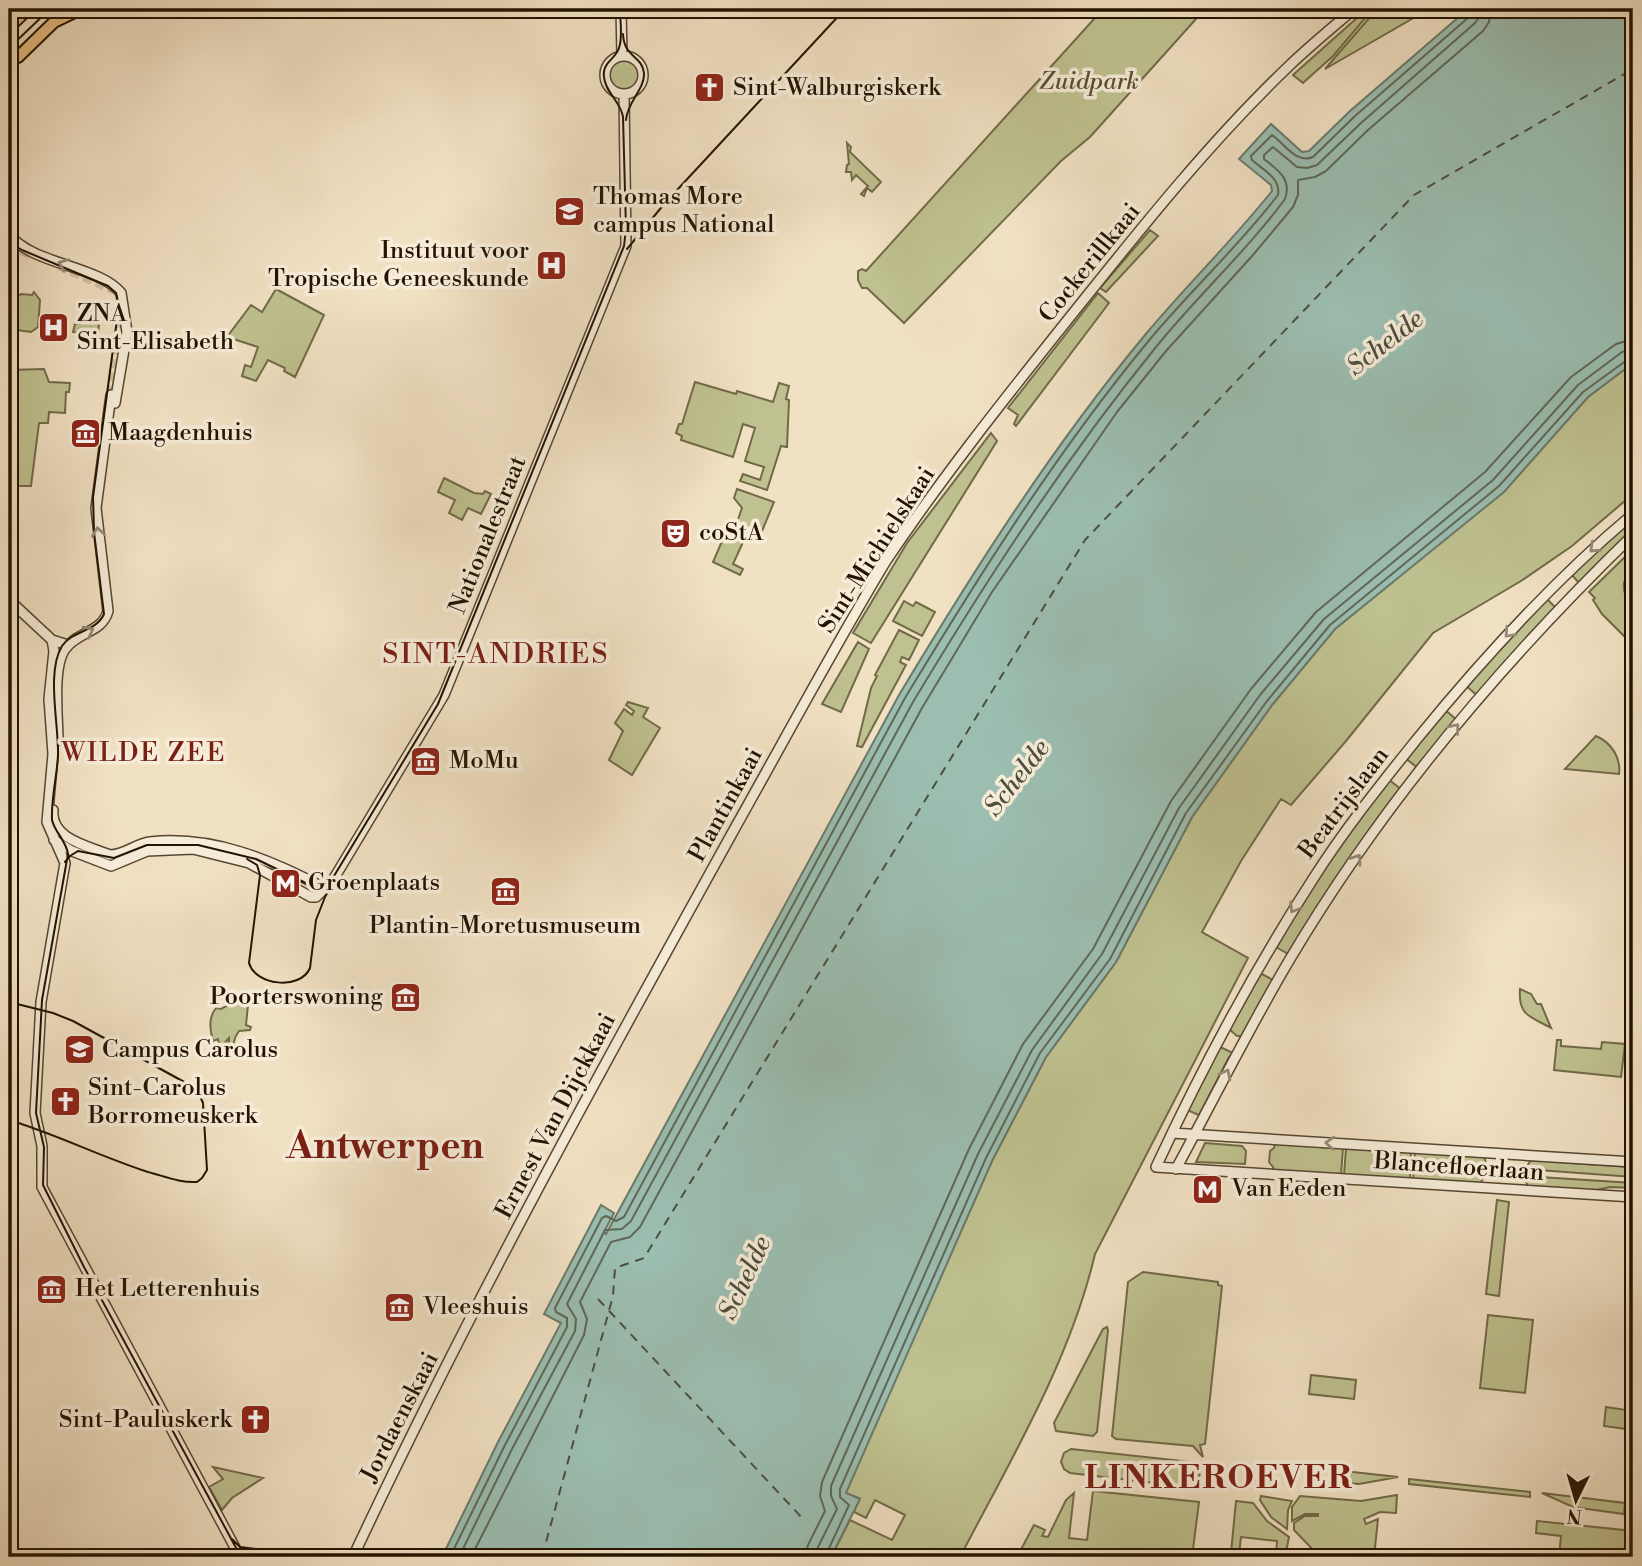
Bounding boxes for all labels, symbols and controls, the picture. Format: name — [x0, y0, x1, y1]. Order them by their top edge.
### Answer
park label: Zuidpark — [1039, 67, 1139, 97]
church icon: Sint-Walburgiskerk — [693, 71, 727, 105]
place label: Sint-Walburgiskerk — [733, 73, 942, 103]
place label: Thomas More campus National — [593, 182, 774, 240]
school or university icon: Thomas More campus National — [553, 194, 587, 228]
street label: Cockerillkaai — [1033, 197, 1147, 329]
place label: Instituut voor Tropische Geneeskunde — [268, 236, 529, 294]
hospital icon: Instituut voor Tropische Geneeskunde — [535, 248, 569, 282]
one-way arrow — [57, 258, 70, 272]
place label: ZNA Sint-Elisabeth — [77, 299, 234, 357]
water label: Schelde — [1340, 303, 1430, 383]
hospital icon: ZNA Sint-Elisabeth — [37, 311, 71, 345]
museum icon: Maagdenhuis — [68, 416, 102, 450]
place label: Maagdenhuis — [108, 418, 252, 448]
street label: Nationalestraat — [443, 451, 533, 618]
street label: Sint-Michielskaai — [812, 461, 942, 639]
theatre icon: coStA — [659, 516, 693, 550]
place label: coStA — [699, 518, 764, 548]
one-way arrow — [91, 526, 106, 538]
one-way arrow — [1589, 540, 1602, 552]
one-way arrow — [1505, 624, 1517, 637]
one-way arrow — [82, 626, 94, 640]
district label: SINT-ANDRIES — [382, 637, 610, 672]
one-way arrow — [1447, 723, 1460, 735]
water label: Schelde — [977, 733, 1057, 823]
district label: WILDE ZEE — [60, 737, 227, 769]
street label: Beatrijslaan — [1292, 741, 1396, 866]
street label: Plantinkaai — [682, 742, 770, 867]
museum icon: MoMu — [409, 744, 443, 778]
place label: MoMu — [449, 746, 519, 776]
one-way arrow — [1349, 854, 1361, 867]
metro station icon: Groenplaats — [268, 866, 302, 900]
place label: Groenplaats — [308, 868, 440, 898]
museum icon: Plantin-Moretusmuseum — [488, 875, 522, 909]
one-way arrow — [1290, 901, 1303, 914]
place label: Plantin-Moretusmuseum — [369, 911, 641, 941]
museum icon: Poorterswoning — [389, 980, 423, 1014]
place label: Poorterswoning — [210, 982, 384, 1012]
street label: Ernest Van Dijckkaai — [489, 1008, 623, 1224]
school or university icon: Campus Carolus — [62, 1033, 96, 1067]
place label: Campus Carolus — [102, 1035, 278, 1065]
one-way arrow — [1218, 1069, 1231, 1081]
place label: Sint-Carolus Borromeuskerk — [87, 1073, 259, 1131]
church icon: Sint-Carolus Borromeuskerk — [48, 1085, 82, 1119]
district label: Antwerpen — [285, 1123, 484, 1170]
one-way arrow — [1324, 1136, 1335, 1151]
street label: Blancefloerlaan — [1372, 1146, 1545, 1188]
metro station icon: Van Eeden — [1191, 1172, 1225, 1206]
place label: Van Eeden — [1230, 1174, 1346, 1204]
water label: Schelde — [712, 1231, 778, 1325]
museum icon: Het Letterenhuis — [35, 1272, 69, 1306]
place label: Het Letterenhuis — [75, 1274, 260, 1304]
museum icon: Vleeshuis — [383, 1290, 417, 1324]
place label: Vleeshuis — [422, 1292, 528, 1322]
street label: Jordaenskaai — [354, 1347, 446, 1488]
church icon: Sint-Pauluskerk — [238, 1403, 272, 1437]
place label: Sint-Pauluskerk — [59, 1405, 233, 1435]
district label: LINKEROEVER — [1085, 1458, 1353, 1498]
north arrow — [1540, 1464, 1610, 1534]
text: N — [1566, 1503, 1583, 1529]

